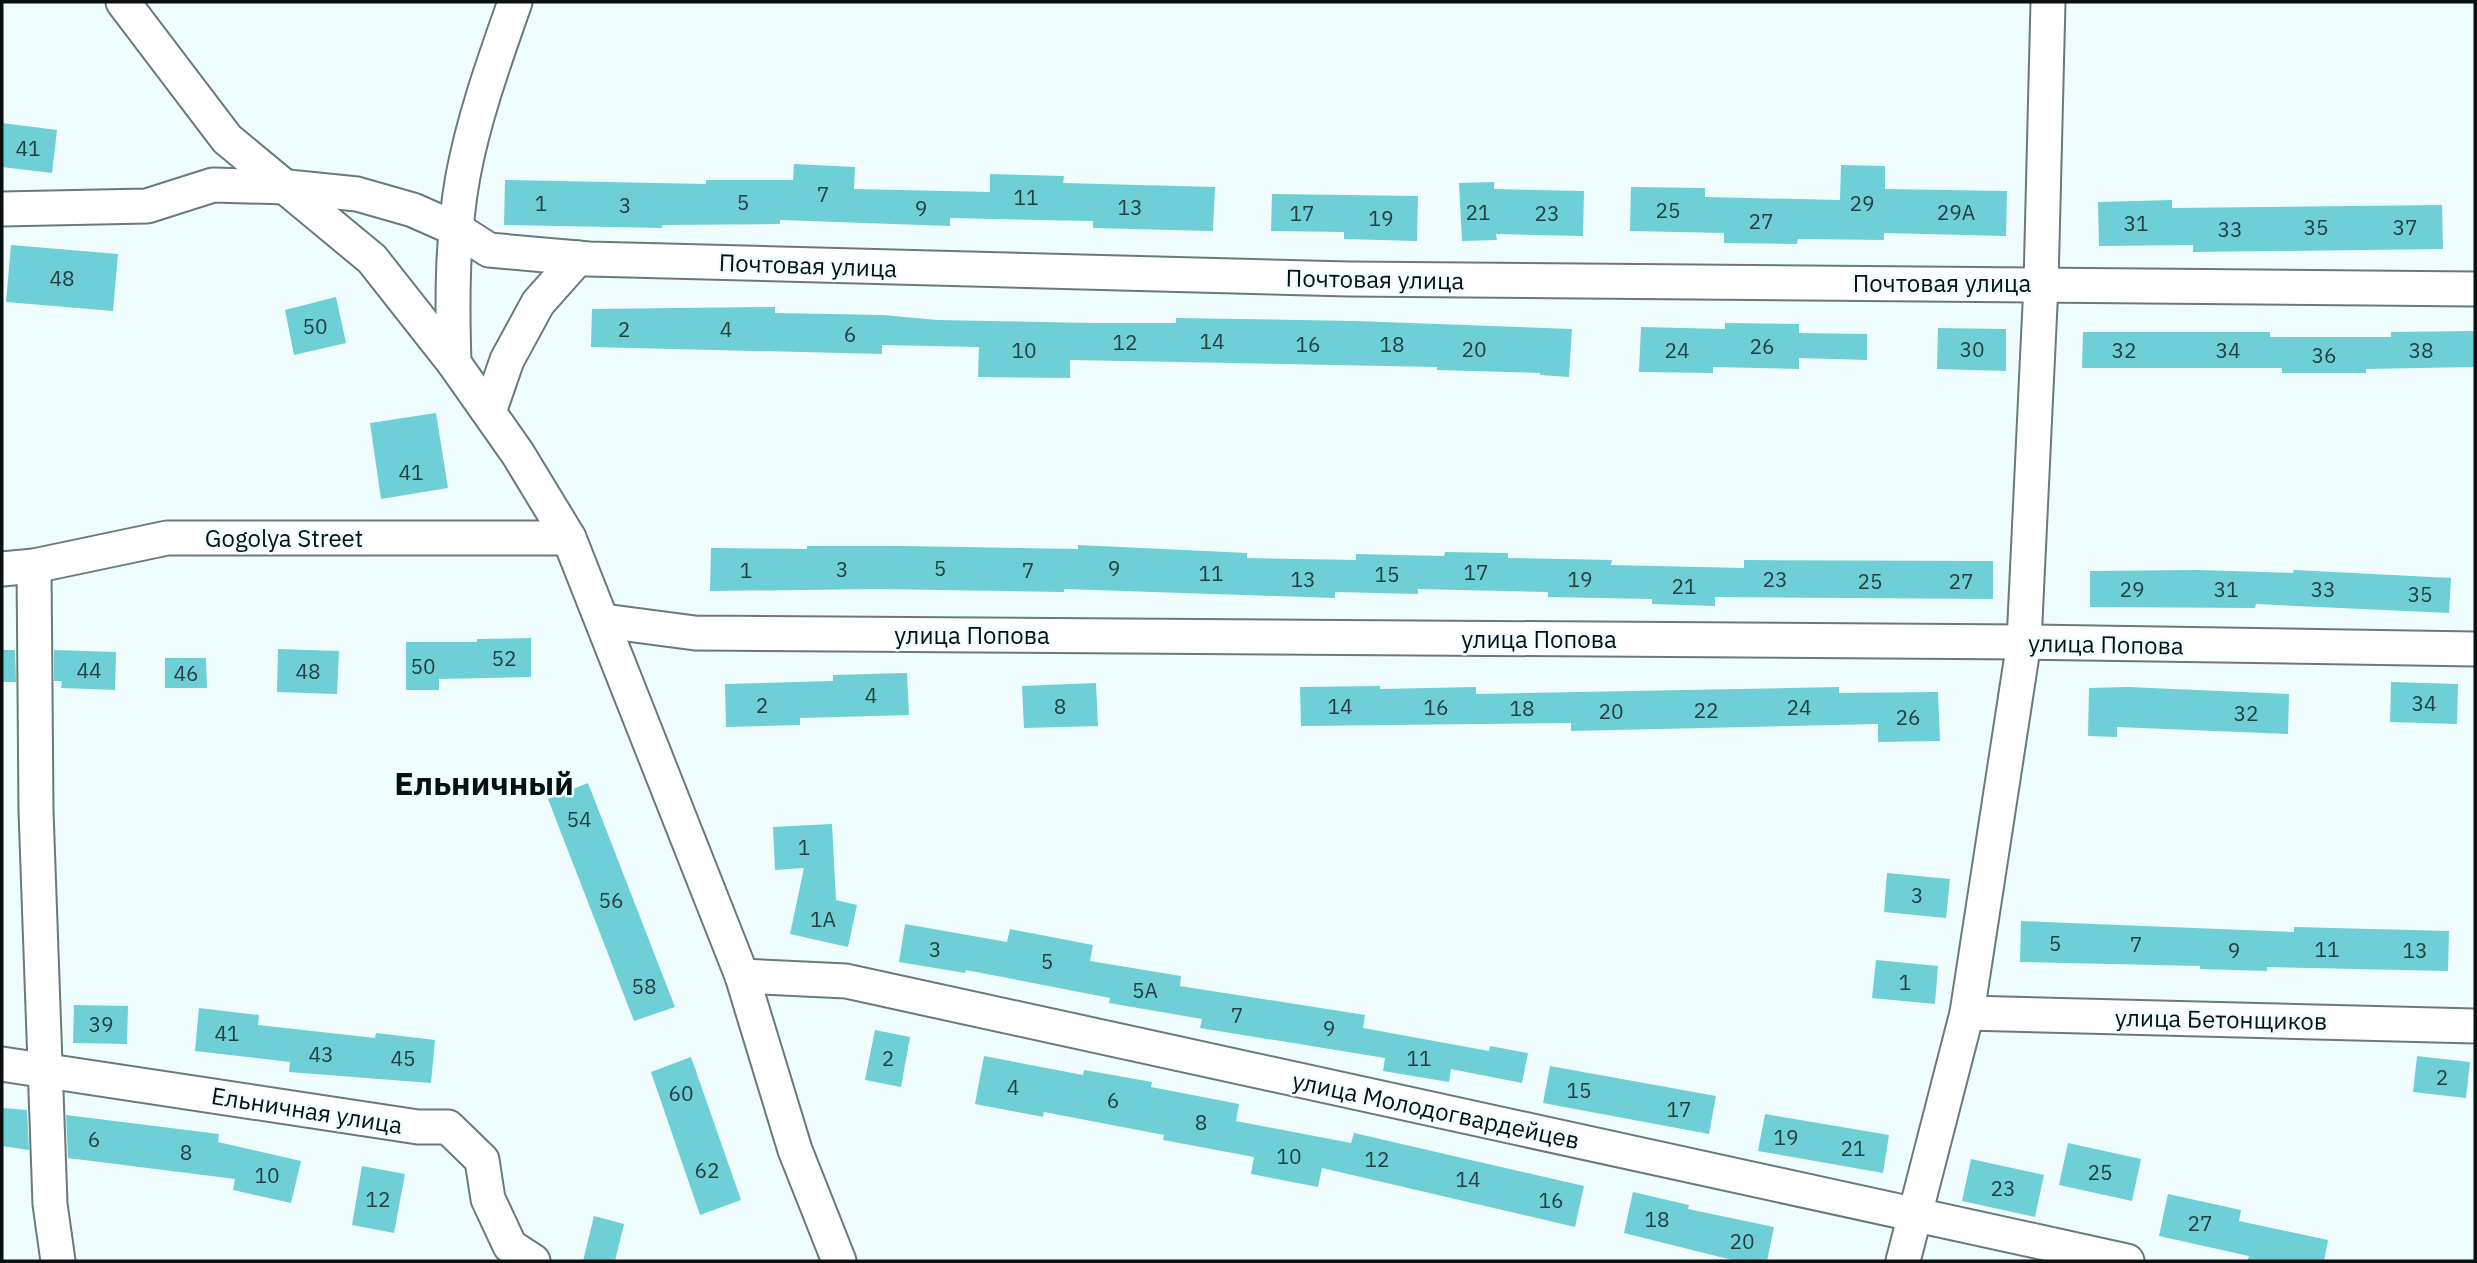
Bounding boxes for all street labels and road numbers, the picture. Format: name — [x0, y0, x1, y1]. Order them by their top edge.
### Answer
street label: Почтовая улица — [718, 246, 898, 284]
street label: Почтовая улица — [1285, 261, 1465, 297]
street label: Почтовая улица — [1853, 267, 2031, 299]
street label: Gogolya Street — [205, 522, 363, 554]
street label: улица Попова — [894, 619, 1050, 651]
street label: улица Попова — [1461, 623, 1617, 655]
street label: улица Попова — [2028, 627, 2184, 661]
street label: улица Бетонщиков — [2115, 1001, 2327, 1037]
street label: улица Молодогвардейцев — [1290, 1064, 1582, 1156]
street label: Ельничная улица — [209, 1079, 405, 1141]

